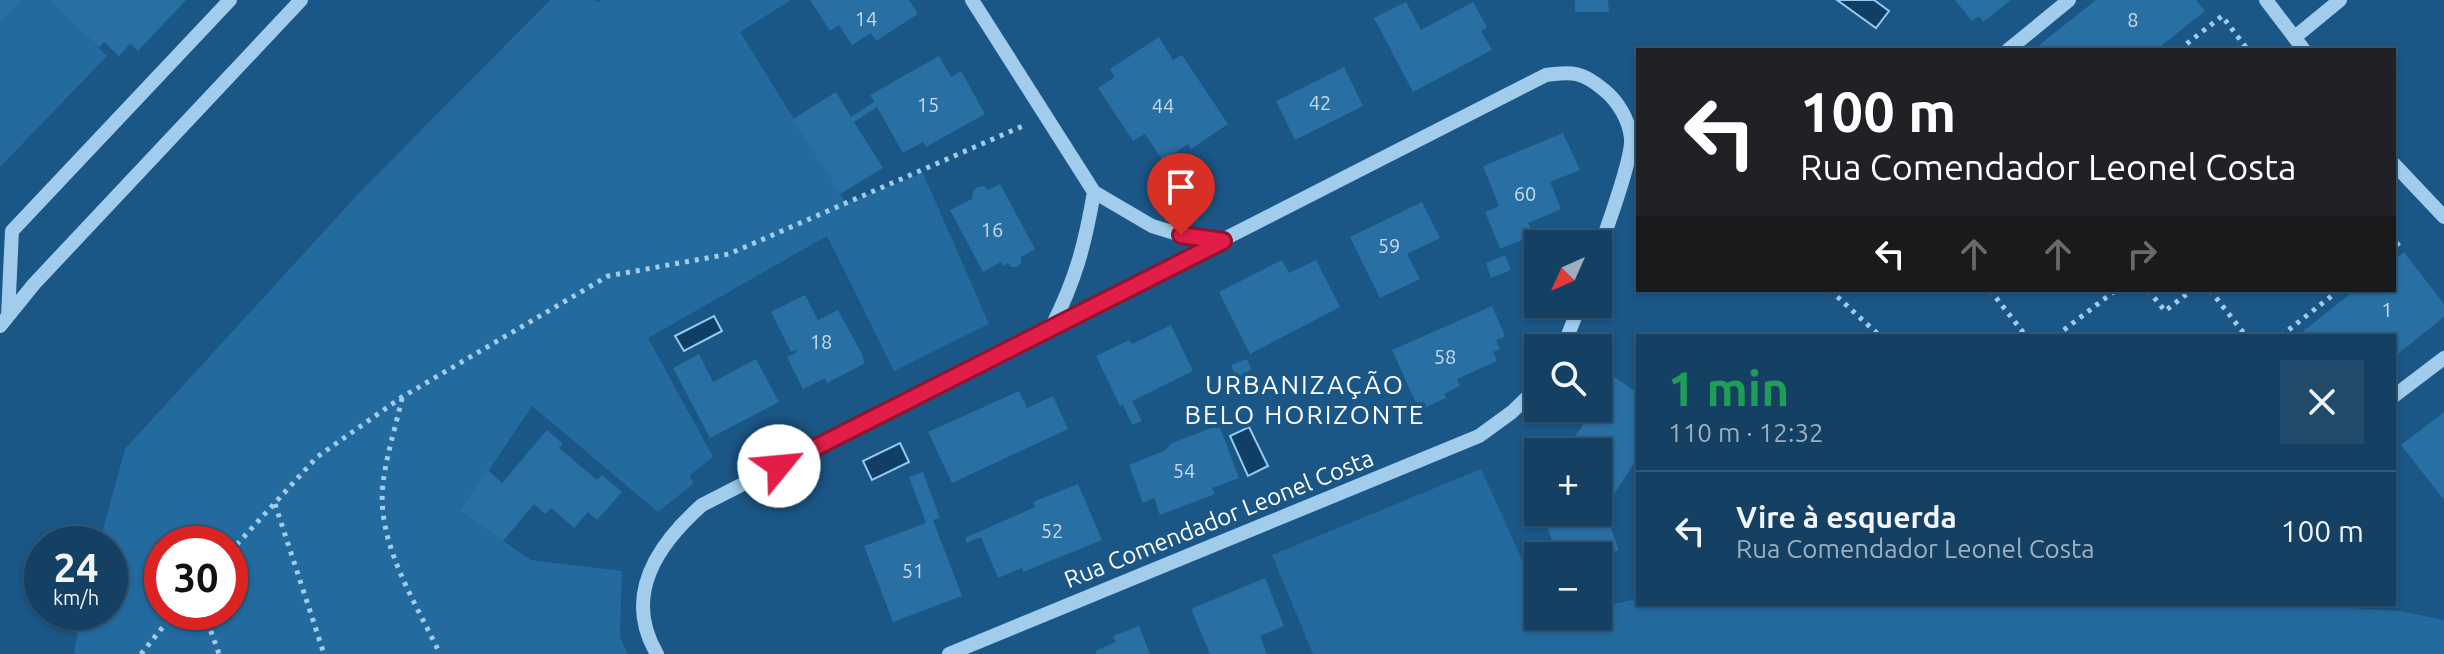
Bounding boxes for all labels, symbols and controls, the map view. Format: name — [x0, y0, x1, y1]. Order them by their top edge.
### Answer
house number: 14 — [855, 7, 877, 30]
house number: 8 — [2127, 8, 2139, 31]
icon: left — [1668, 80, 1772, 184]
text: 100 m — [1800, 80, 1956, 143]
house number: 42 — [1309, 91, 1331, 114]
house number: 15 — [917, 93, 939, 116]
house number: 44 — [1152, 94, 1174, 117]
text: Rua Comendador Leonel Costa — [1800, 146, 2297, 187]
pin — [1147, 153, 1215, 235]
icon: arrive — [1159, 165, 1203, 209]
house number: 60 — [1514, 182, 1536, 205]
house number: 16 — [981, 218, 1003, 241]
north arrow — [1524, 230, 1612, 318]
map controls — [1524, 230, 1612, 630]
icon: left — [1868, 232, 1912, 276]
icon: ahead — [1952, 232, 1996, 276]
icon: ahead — [2036, 232, 2080, 276]
icon: right — [2120, 232, 2164, 276]
house number: 59 — [1378, 234, 1400, 257]
house number: 1 — [2381, 298, 2393, 321]
house number: 18 — [810, 330, 832, 353]
button: search — [1524, 334, 1612, 422]
house number: 58 — [1434, 345, 1456, 368]
button: close — [2280, 360, 2364, 444]
text: 1 min — [1668, 361, 1789, 415]
district label: URBANIZAÇÃO BELO HORIZONTE — [1185, 370, 1425, 429]
text: 110 m · 12:32 — [1668, 418, 1824, 447]
position arrow — [737, 424, 821, 508]
button: + — [1524, 438, 1612, 526]
street label: Rua Comendador Leonel Costa — [1060, 444, 1377, 593]
house number: 54 — [1173, 459, 1195, 482]
text: Vire à esquerda — [1736, 500, 1957, 534]
icon: left — [1668, 509, 1712, 553]
text: 100 m — [2280, 514, 2364, 548]
house number: 52 — [1041, 519, 1063, 542]
speed limit sign: 30 — [144, 526, 248, 630]
text: Rua Comendador Leonel Costa — [1736, 534, 2095, 563]
button: − — [1524, 542, 1612, 630]
text: 24 — [53, 545, 99, 590]
house number: 51 — [902, 559, 924, 582]
text: km/h — [53, 586, 99, 609]

